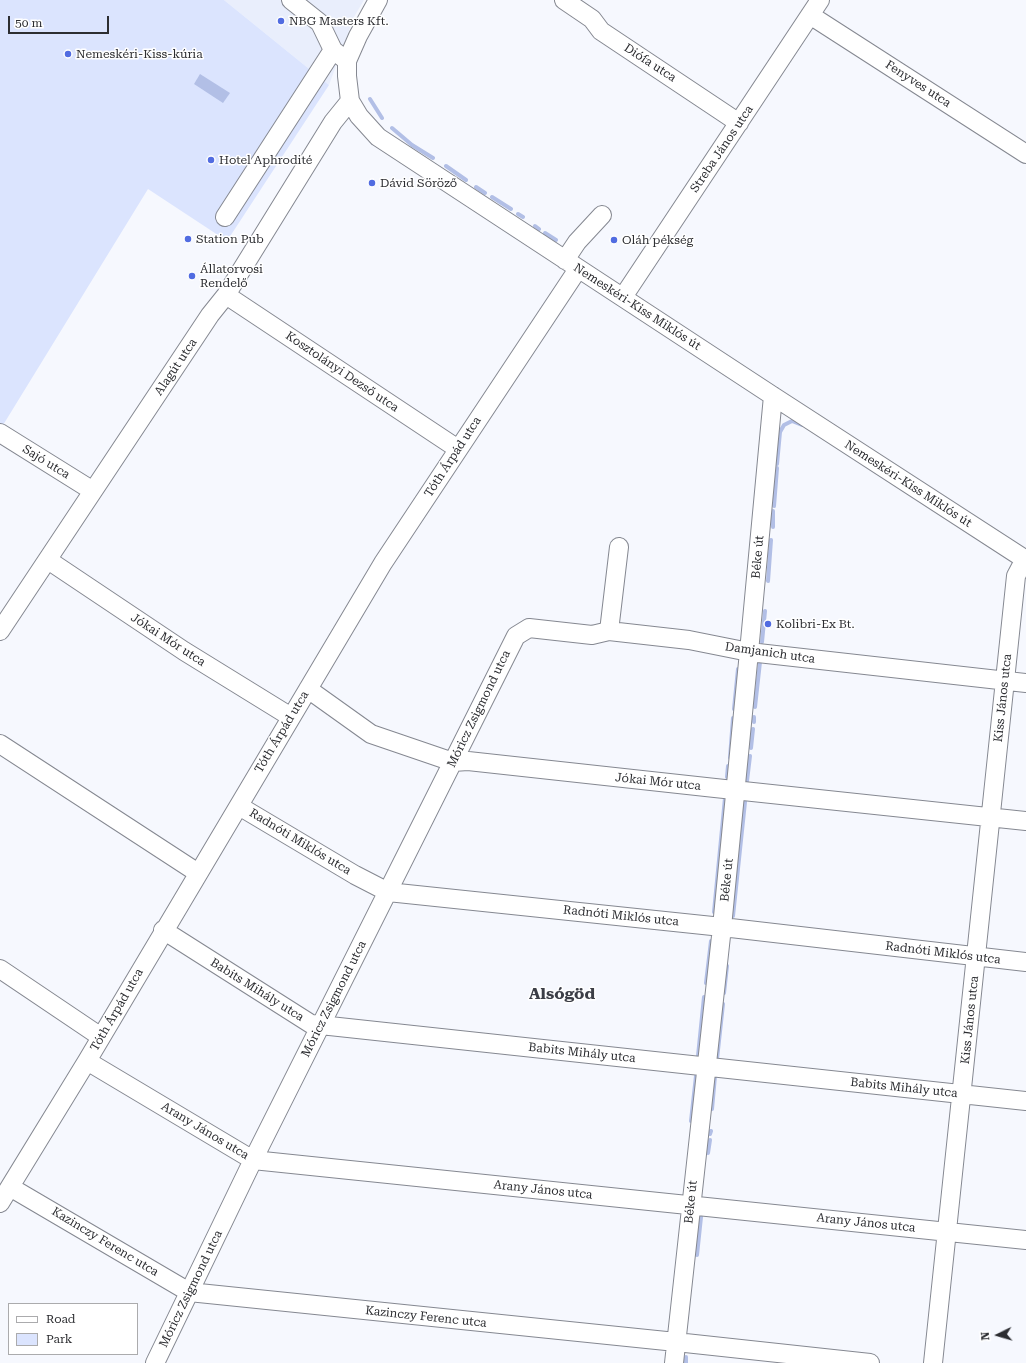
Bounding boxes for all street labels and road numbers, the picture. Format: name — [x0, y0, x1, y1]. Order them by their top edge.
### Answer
street label: Diófa utca — [621, 41, 679, 85]
street label: Fenyves utca — [882, 57, 954, 111]
street label: Streba János utca — [687, 103, 757, 195]
street label: Nemeskéri-Kiss Miklós út — [571, 261, 703, 353]
street label: Kosztolányi Dezső utca — [283, 329, 401, 415]
street label: Alagút utca — [152, 336, 200, 398]
street label: Tóth Árpád utca — [422, 414, 484, 500]
street label: Nemeskéri-Kiss Miklós út — [842, 438, 974, 530]
street label: Sajó utca — [20, 442, 72, 482]
street label: Béke út — [749, 535, 767, 579]
street label: Jókai Mór utca — [128, 610, 208, 670]
street label: Damjanich utca — [724, 640, 816, 666]
street label: Móricz Zsigmond utca — [444, 648, 514, 770]
street label: Kiss János utca — [991, 653, 1015, 743]
street label: Tóth Árpád utca — [252, 688, 312, 776]
street label: Jókai Mór utca — [614, 770, 702, 794]
street label: Radnóti Miklós utca — [246, 806, 354, 878]
street label: Béke út — [718, 858, 736, 902]
street label: Radnóti Miklós utca — [562, 903, 680, 929]
street label: Móricz Zsigmond utca — [298, 938, 370, 1060]
street label: Radnóti Miklós utca — [884, 939, 1002, 967]
street label: Babits Mihály utca — [208, 955, 306, 1025]
street label: Tóth Árpád utca — [87, 966, 147, 1054]
street label: Kiss János utca — [958, 975, 982, 1065]
street label: Babits Mihály utca — [528, 1040, 636, 1066]
street label: Babits Mihály utca — [850, 1075, 958, 1101]
street label: Arany János utca — [159, 1099, 251, 1163]
street label: Arany János utca — [493, 1178, 593, 1202]
street label: Béke út — [682, 1180, 700, 1224]
street label: Kazinczy Ferenc utca — [49, 1204, 161, 1280]
street label: Arany János utca — [816, 1211, 916, 1235]
street label: Móricz Zsigmond utca — [156, 1228, 226, 1350]
street label: Kazinczy Ferenc utca — [365, 1303, 487, 1331]

